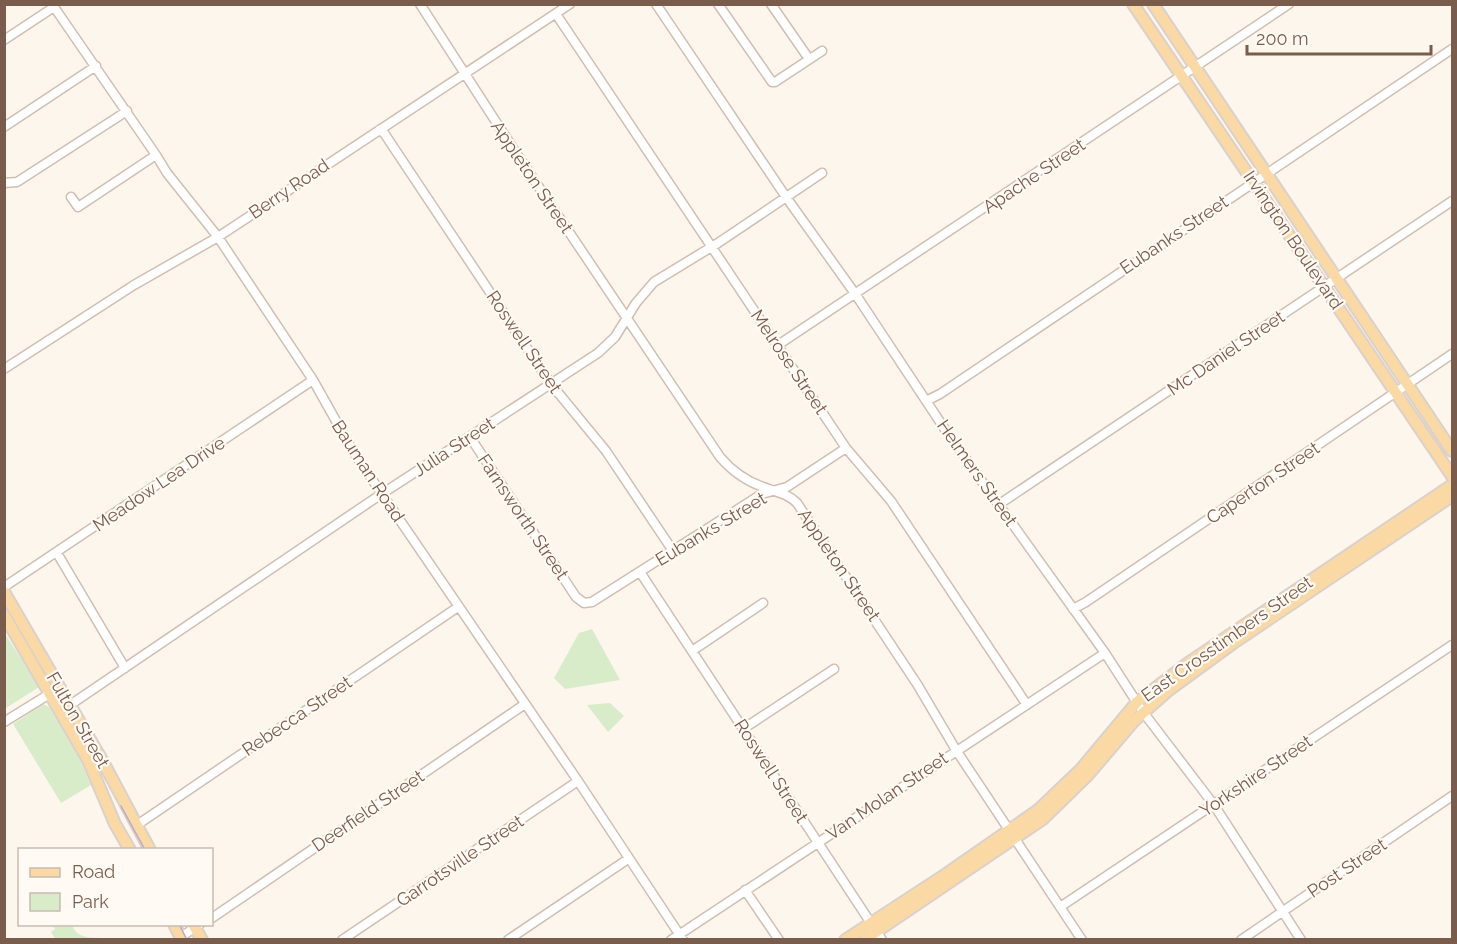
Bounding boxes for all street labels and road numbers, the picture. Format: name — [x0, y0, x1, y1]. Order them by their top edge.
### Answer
street label: Appleton Street — [487, 116, 578, 237]
street label: Apache Street — [979, 134, 1089, 217]
street label: Berry Road — [245, 154, 333, 223]
street label: Irvington Boulevard — [1239, 166, 1348, 313]
street label: Eubanks Street — [1116, 191, 1232, 278]
street label: Roswell Street — [482, 286, 566, 397]
street label: Melrose Street — [747, 305, 832, 418]
street label: Mc Daniel Street — [1163, 306, 1288, 399]
street label: Julia Street — [409, 413, 498, 481]
street label: Helmers Street — [933, 415, 1022, 530]
street label: Bauman Road — [328, 416, 409, 526]
street label: Meadow Lea Drive — [89, 431, 229, 535]
street label: Caperton Street — [1202, 437, 1323, 528]
street label: Farnsworth Street — [474, 450, 573, 583]
street label: Eubanks Street — [652, 487, 770, 570]
street label: Appleton Street — [794, 504, 885, 625]
street label: East Crosstimbers Street — [1137, 571, 1316, 706]
street label: Fulton Street — [43, 668, 114, 771]
street label: Rebecca Street — [238, 671, 356, 760]
street label: Roswell Street — [730, 715, 813, 826]
street label: Yorkshire Street — [1196, 730, 1316, 821]
street label: Van Molan Street — [822, 747, 952, 844]
street label: Deerfield Street — [308, 765, 428, 856]
street label: Garrotsville Street — [392, 810, 527, 911]
street label: Post Street — [1303, 833, 1390, 902]

